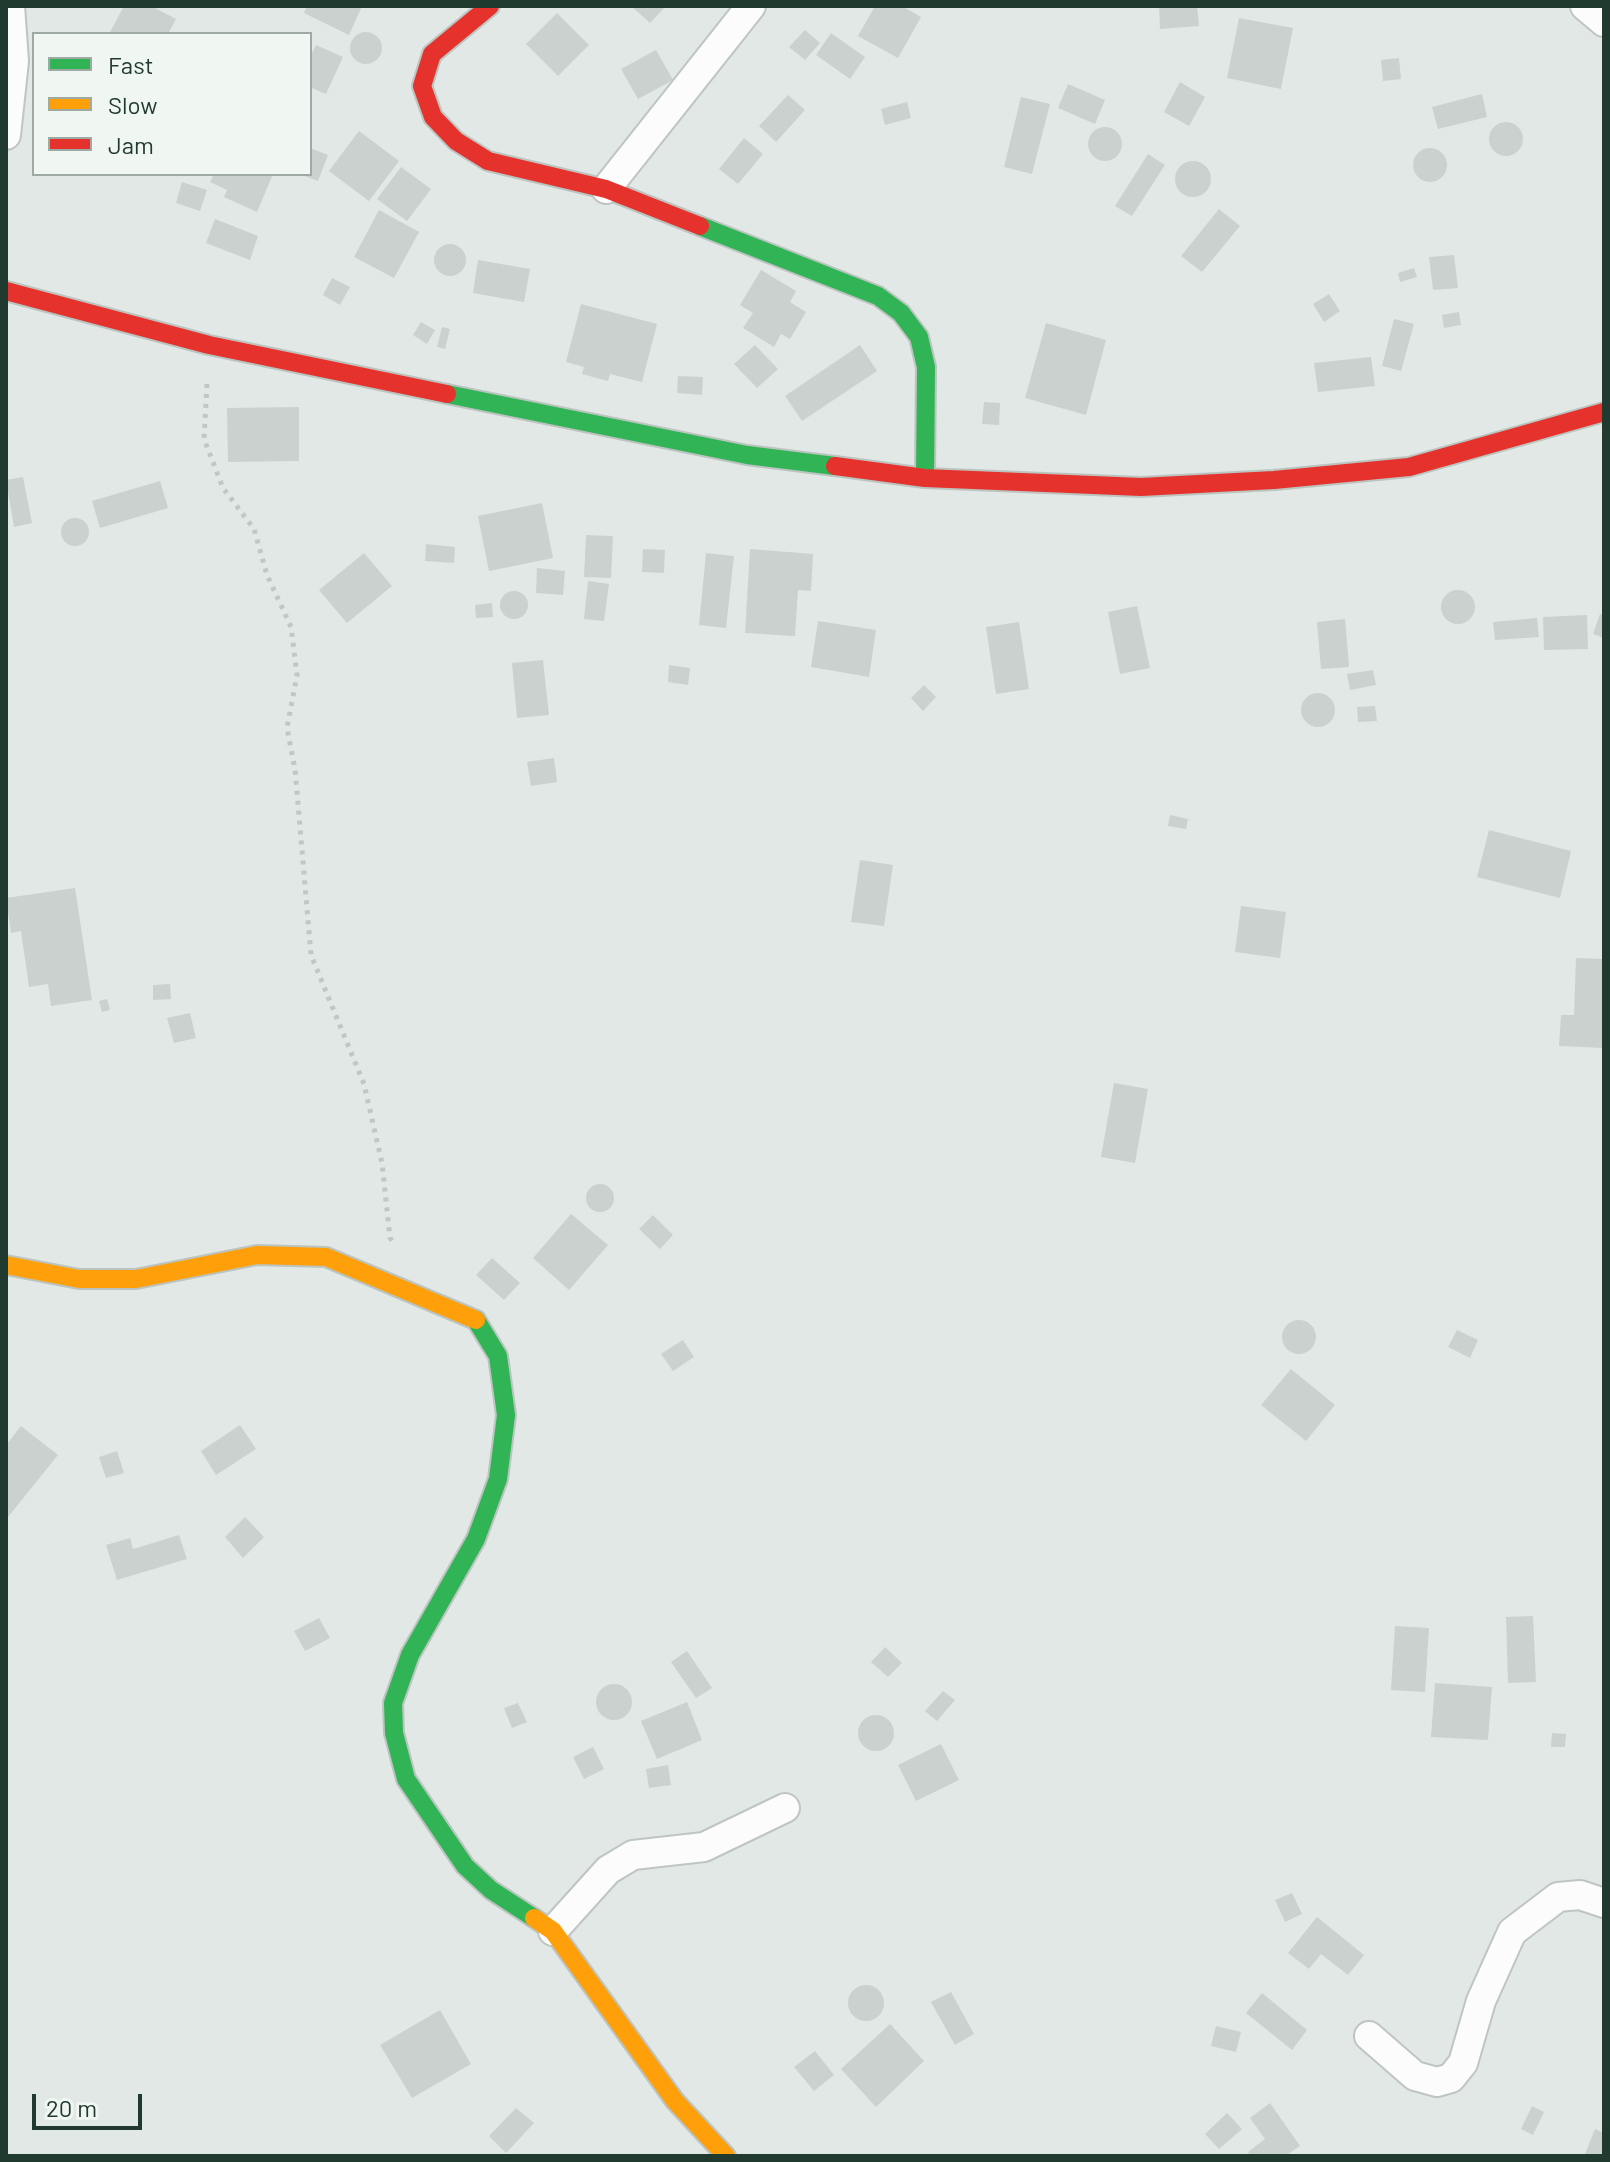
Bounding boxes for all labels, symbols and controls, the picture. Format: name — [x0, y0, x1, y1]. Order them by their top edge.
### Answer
legend — [32, 32, 312, 176]
text: Fast — [108, 50, 153, 79]
text: Slow — [108, 90, 157, 119]
text: Jam — [108, 130, 154, 159]
scale bar — [36, 2078, 146, 2128]
text: 20 m — [46, 2093, 97, 2122]

